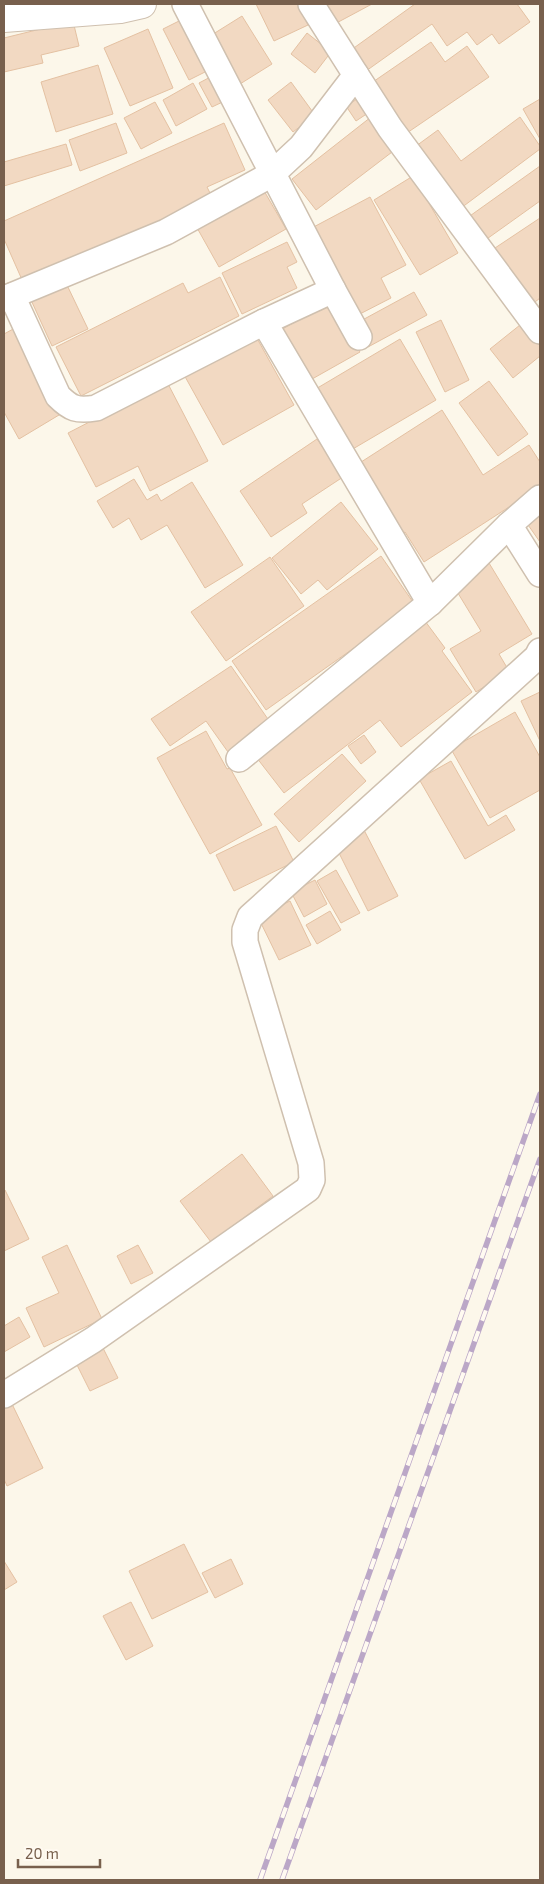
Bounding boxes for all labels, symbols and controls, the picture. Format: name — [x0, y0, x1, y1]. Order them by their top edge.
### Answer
scale bar — [18, 1836, 100, 1868]
text: 20 m — [25, 1844, 59, 1862]

